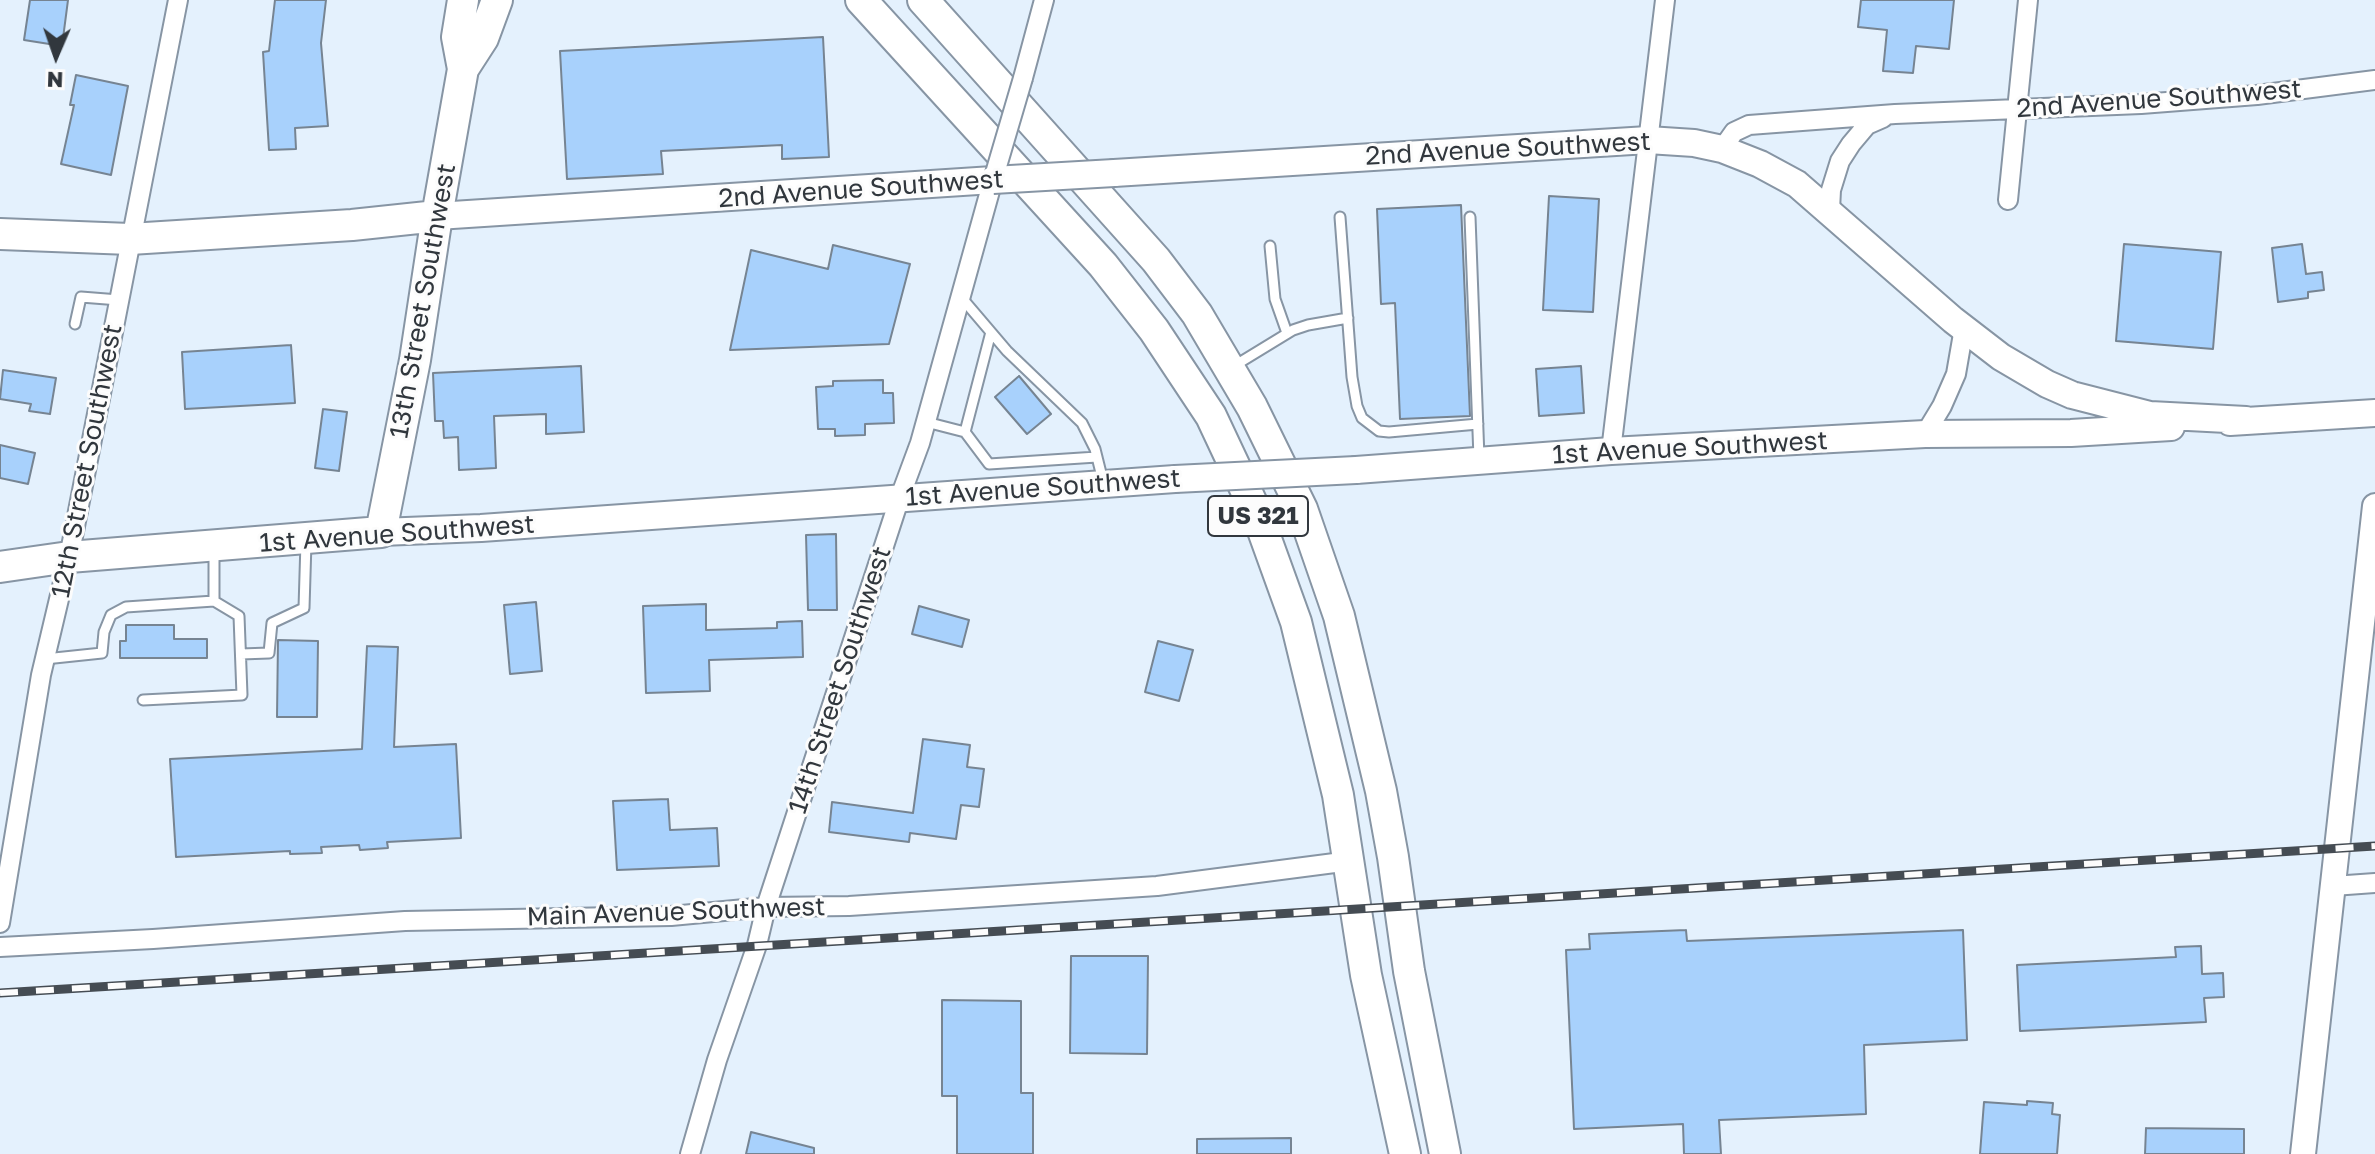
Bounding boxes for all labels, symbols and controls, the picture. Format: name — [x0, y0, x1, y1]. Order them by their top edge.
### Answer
north arrow — [16, 16, 96, 96]
text: N — [46, 67, 64, 94]
street label: 2nd Avenue Southwest — [2015, 73, 2303, 125]
street label: 2nd Avenue Southwest — [1364, 126, 1652, 172]
street label: 13th Street Southwest — [383, 161, 463, 441]
street label: 2nd Avenue Southwest — [717, 163, 1005, 215]
street label: 12th Street Southwest — [45, 321, 129, 601]
street label: 1st Avenue Southwest — [1552, 425, 1828, 471]
street label: 1st Avenue Southwest — [904, 463, 1182, 513]
road number: US 321 — [1208, 496, 1308, 536]
street label: 1st Avenue Southwest — [258, 509, 536, 559]
street label: 14th Street Southwest — [782, 543, 898, 817]
street label: Main Avenue Southwest — [526, 891, 826, 933]

